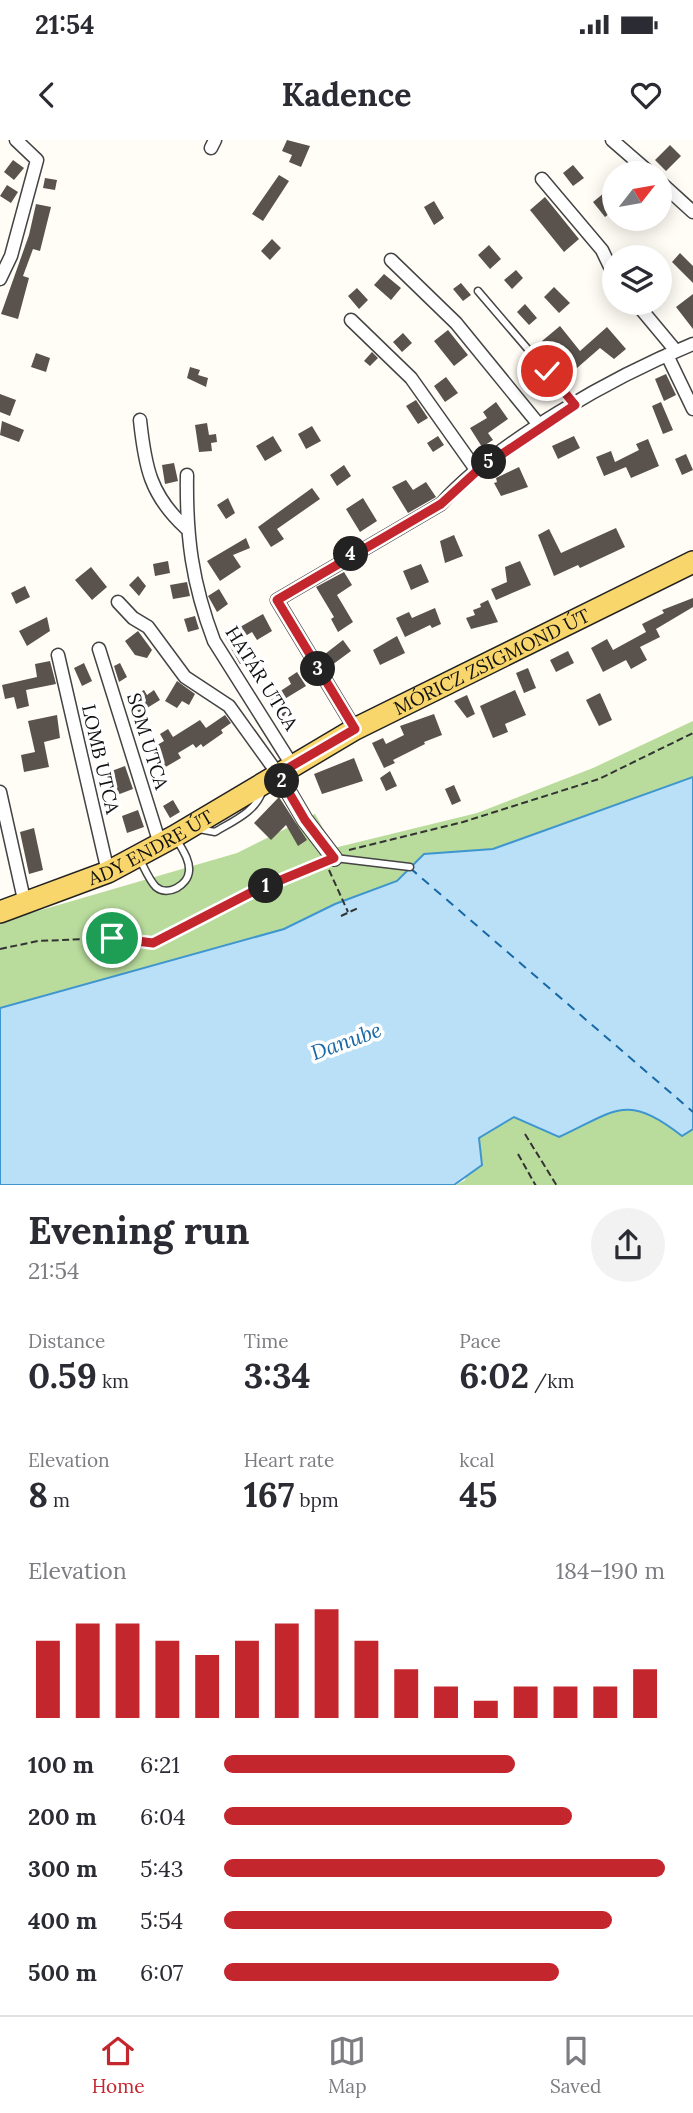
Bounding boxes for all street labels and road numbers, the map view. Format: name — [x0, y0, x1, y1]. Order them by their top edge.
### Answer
street label: MÓRICZ ZSIGMOND ÚT — [390, 603, 594, 720]
street label: HATÁR UTCA — [221, 622, 304, 735]
street label: SOM UTCA — [122, 690, 174, 793]
street label: LOMB UTCA — [77, 702, 125, 817]
street label: ADY ENDRE ÚT — [84, 804, 217, 891]

